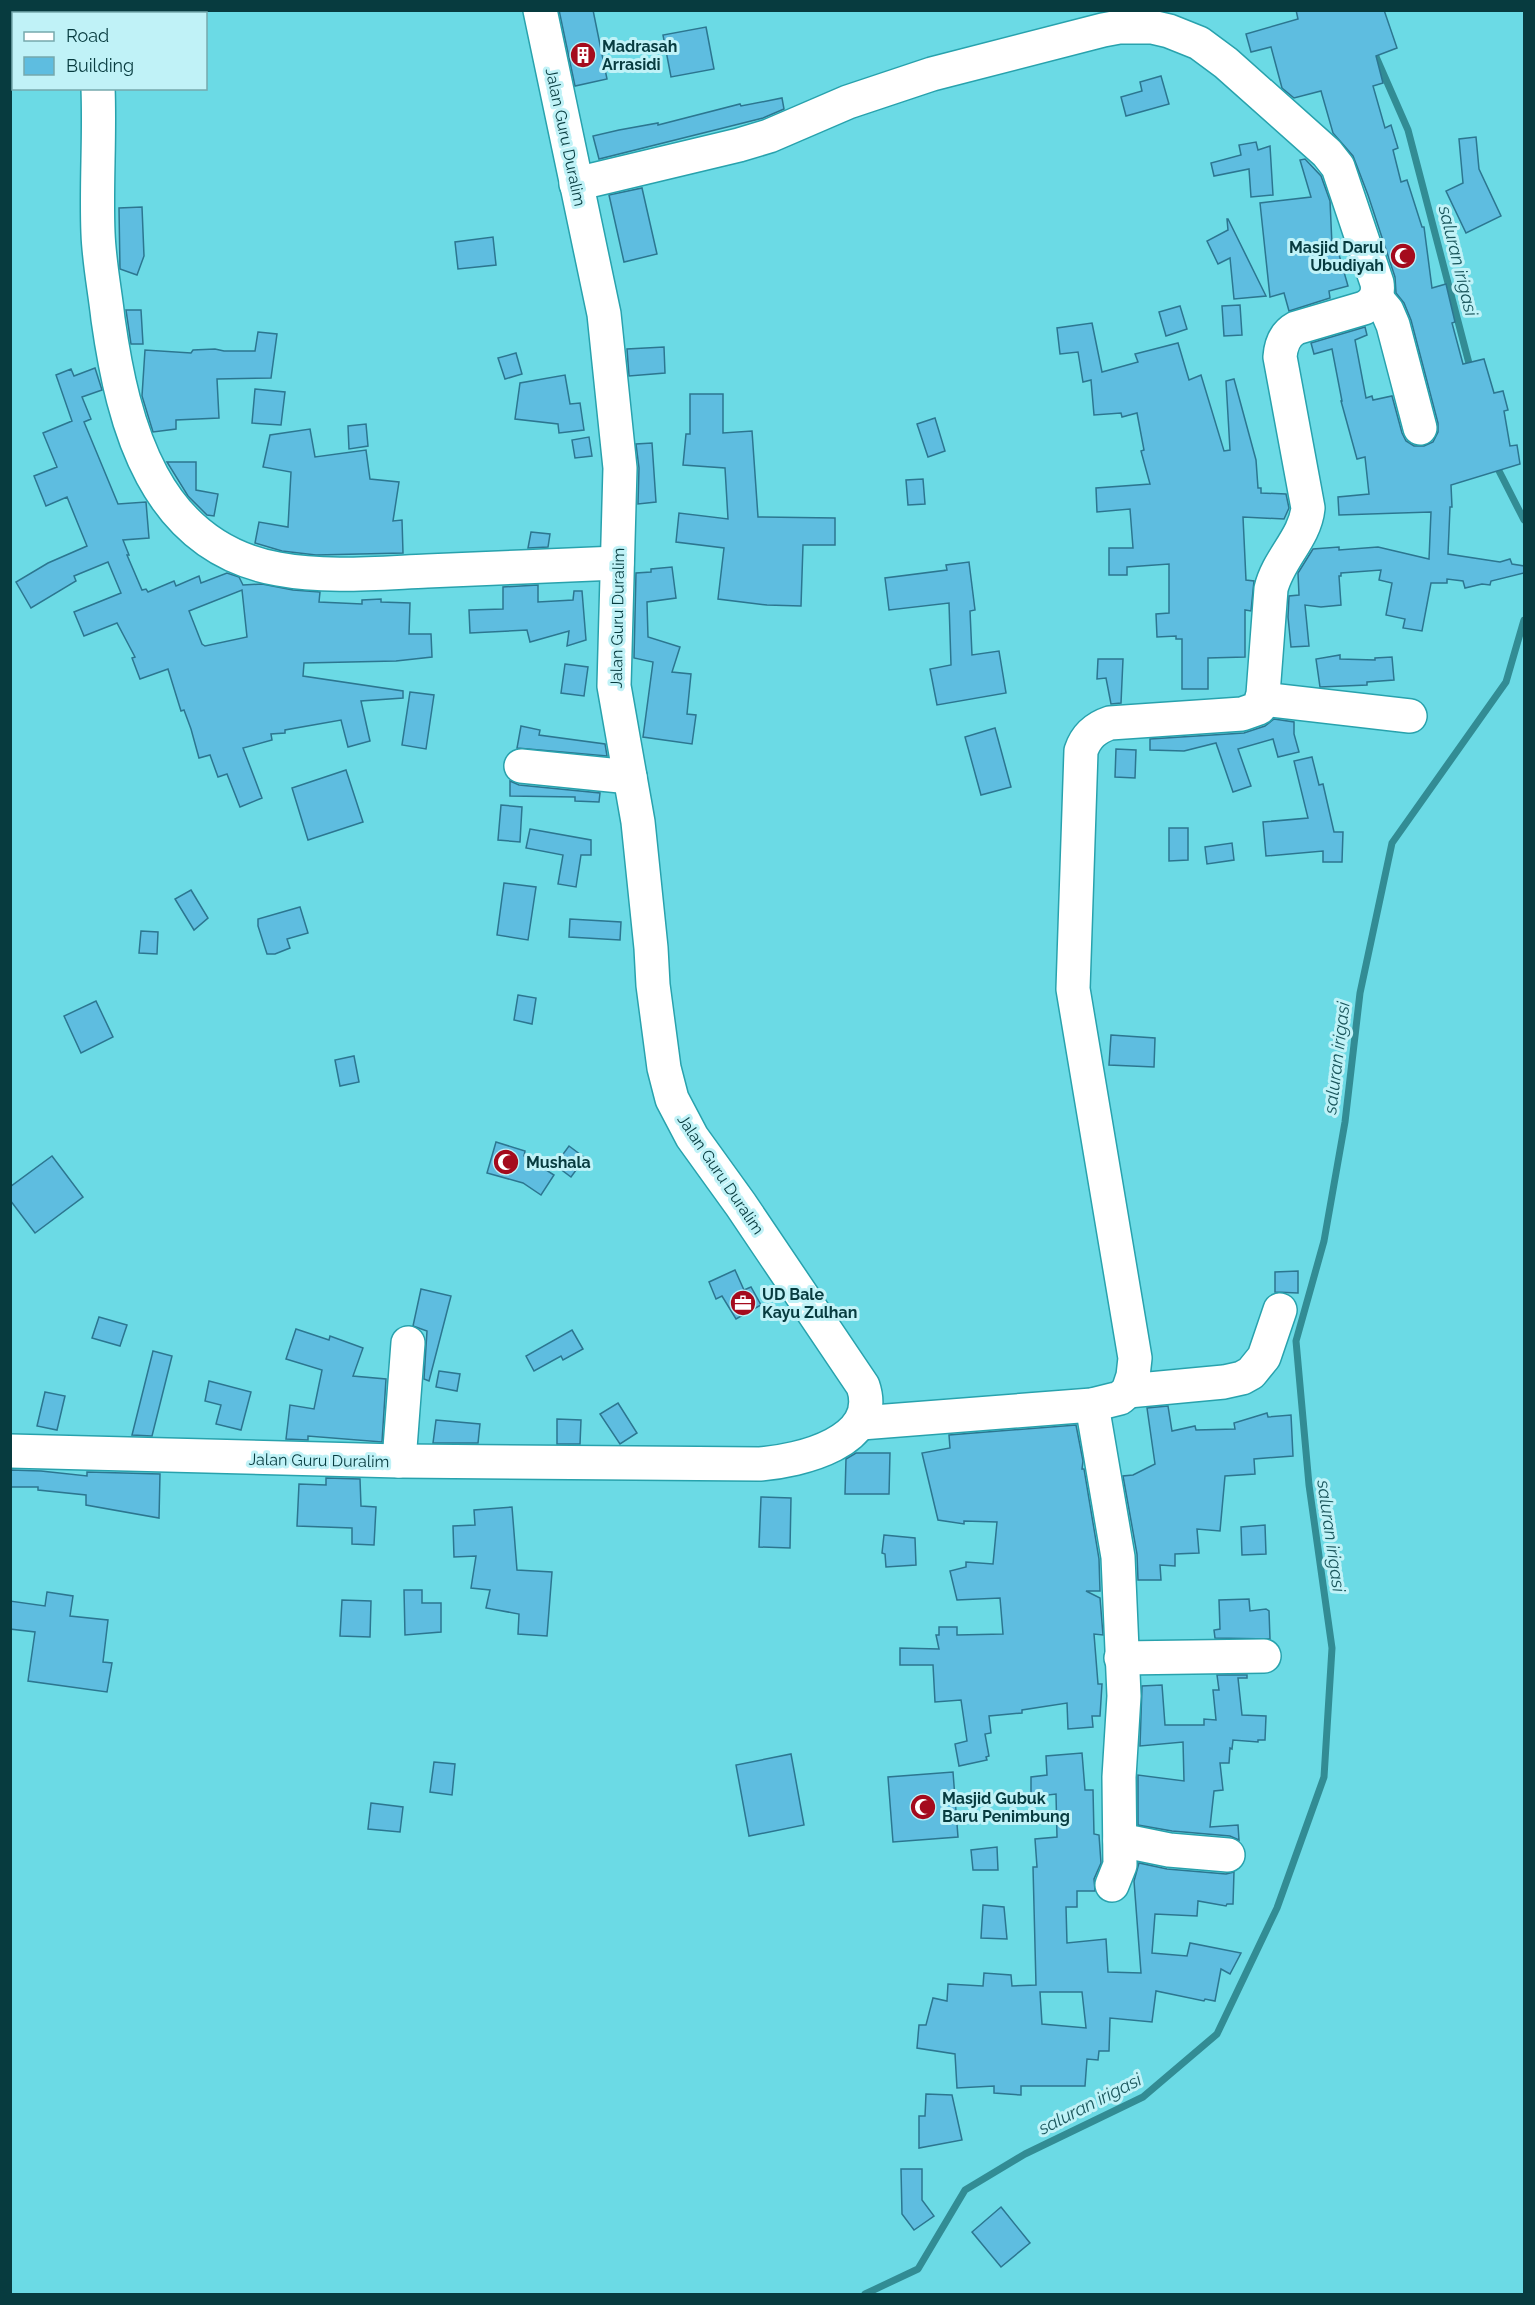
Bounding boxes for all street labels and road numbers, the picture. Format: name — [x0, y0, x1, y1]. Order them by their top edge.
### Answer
street label: Jalan Guru Duralim — [542, 66, 589, 208]
street label: Jalan Guru Duralim — [607, 547, 628, 689]
street label: Jalan Guru Duralim — [673, 1111, 768, 1238]
street label: Jalan Guru Duralim — [248, 1450, 390, 1471]

